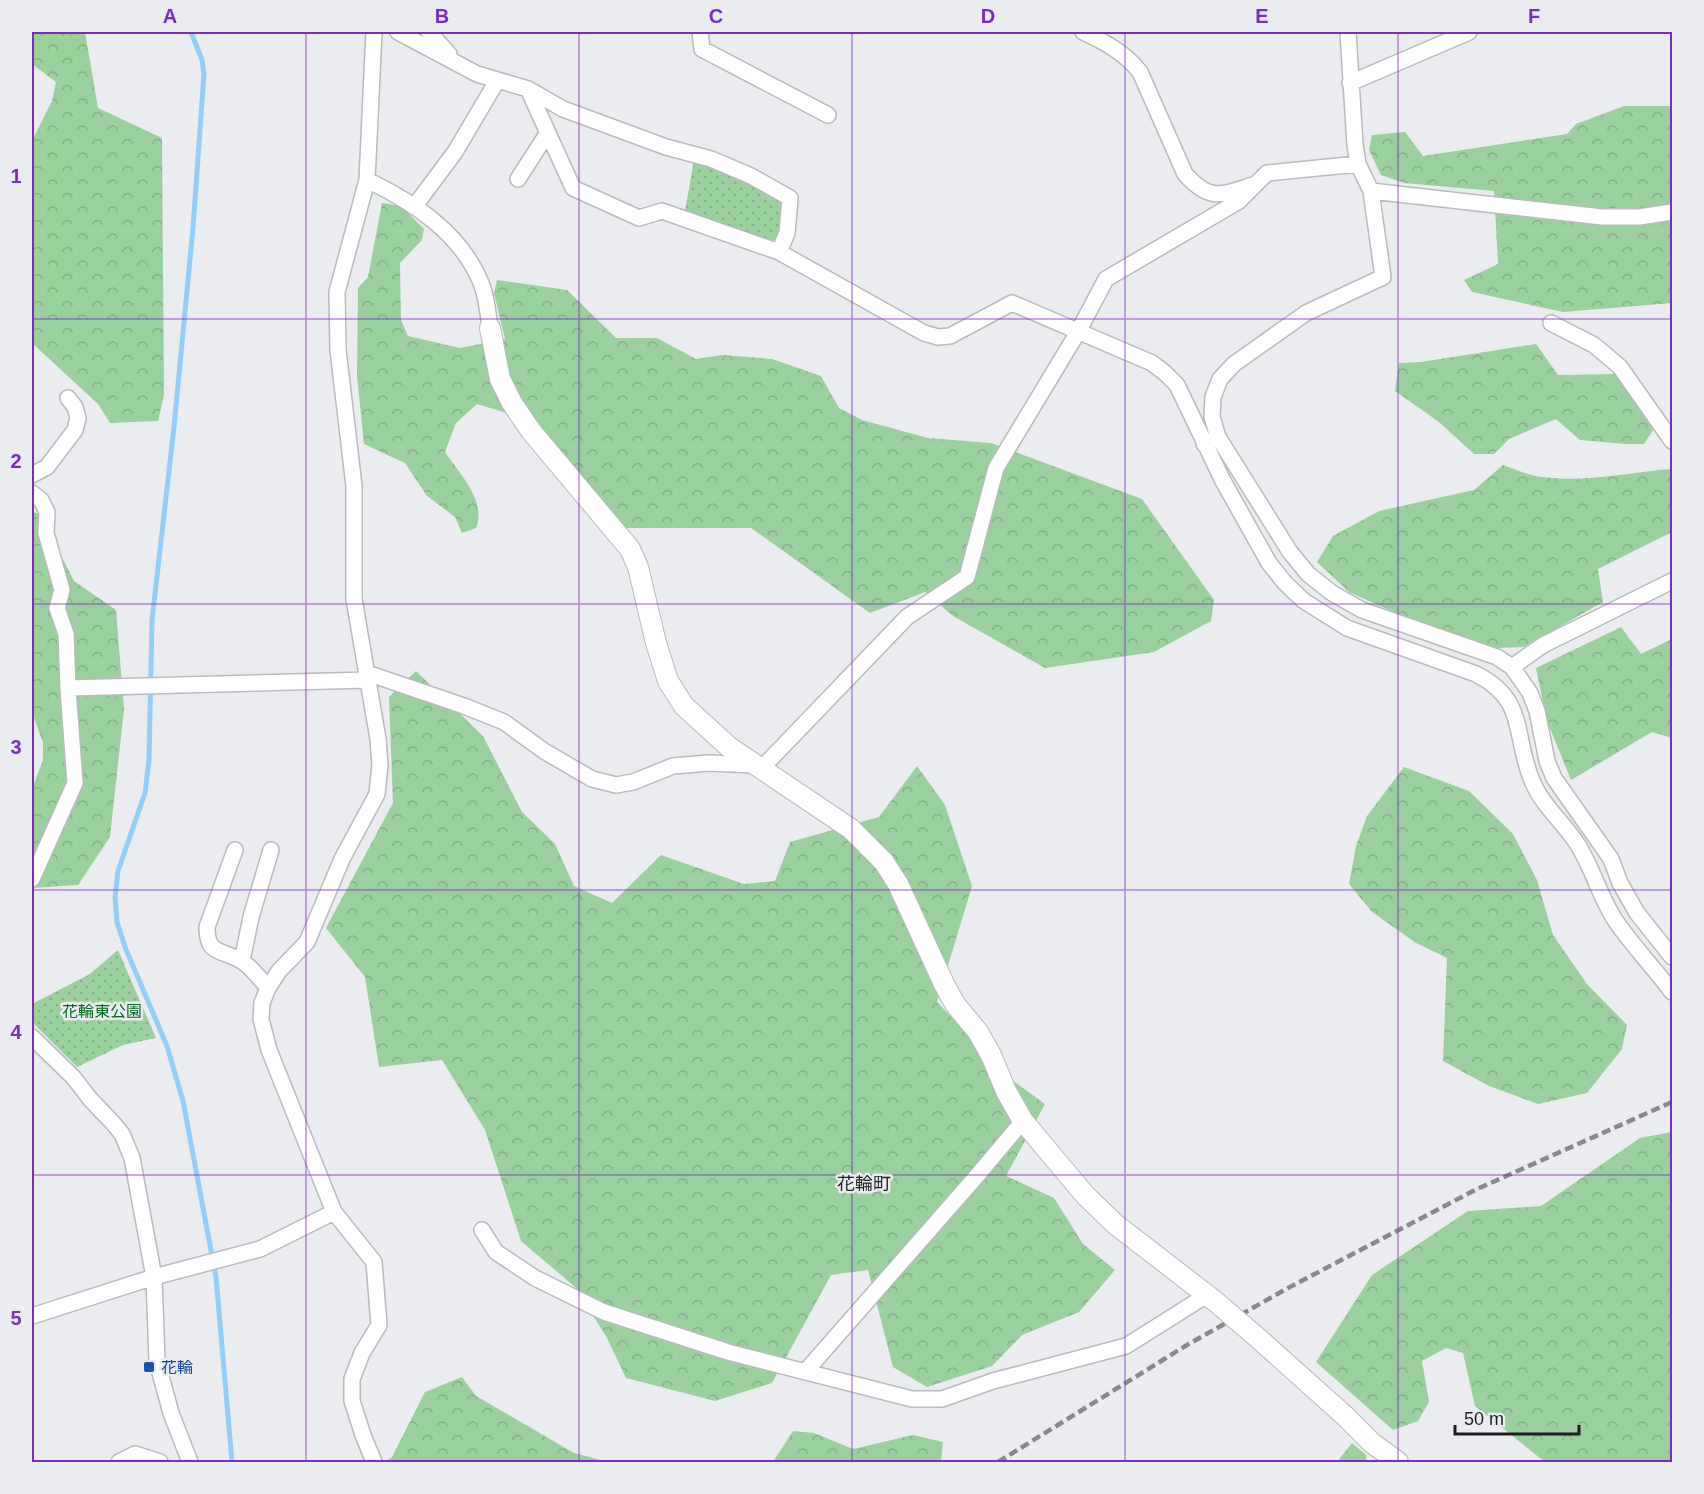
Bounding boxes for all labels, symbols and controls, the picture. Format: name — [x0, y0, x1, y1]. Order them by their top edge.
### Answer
text: A — [163, 5, 177, 27]
text: B — [435, 5, 449, 27]
text: C — [709, 5, 723, 27]
text: D — [981, 5, 995, 27]
text: E — [1255, 5, 1269, 27]
text: F — [1528, 5, 1540, 27]
text: 1 — [10, 165, 22, 187]
text: 2 — [10, 450, 22, 472]
text: 3 — [10, 736, 22, 758]
park label: 花輪東公園 — [62, 1003, 142, 1020]
text: 4 — [10, 1021, 22, 1043]
district label: 花輪町 — [837, 1174, 891, 1194]
text: 5 — [10, 1307, 22, 1329]
place label: 花輪 — [161, 1359, 193, 1376]
marker: 花輪 — [142, 1360, 156, 1374]
scale bar — [1455, 1398, 1580, 1436]
text: 50 m — [1464, 1409, 1504, 1429]

